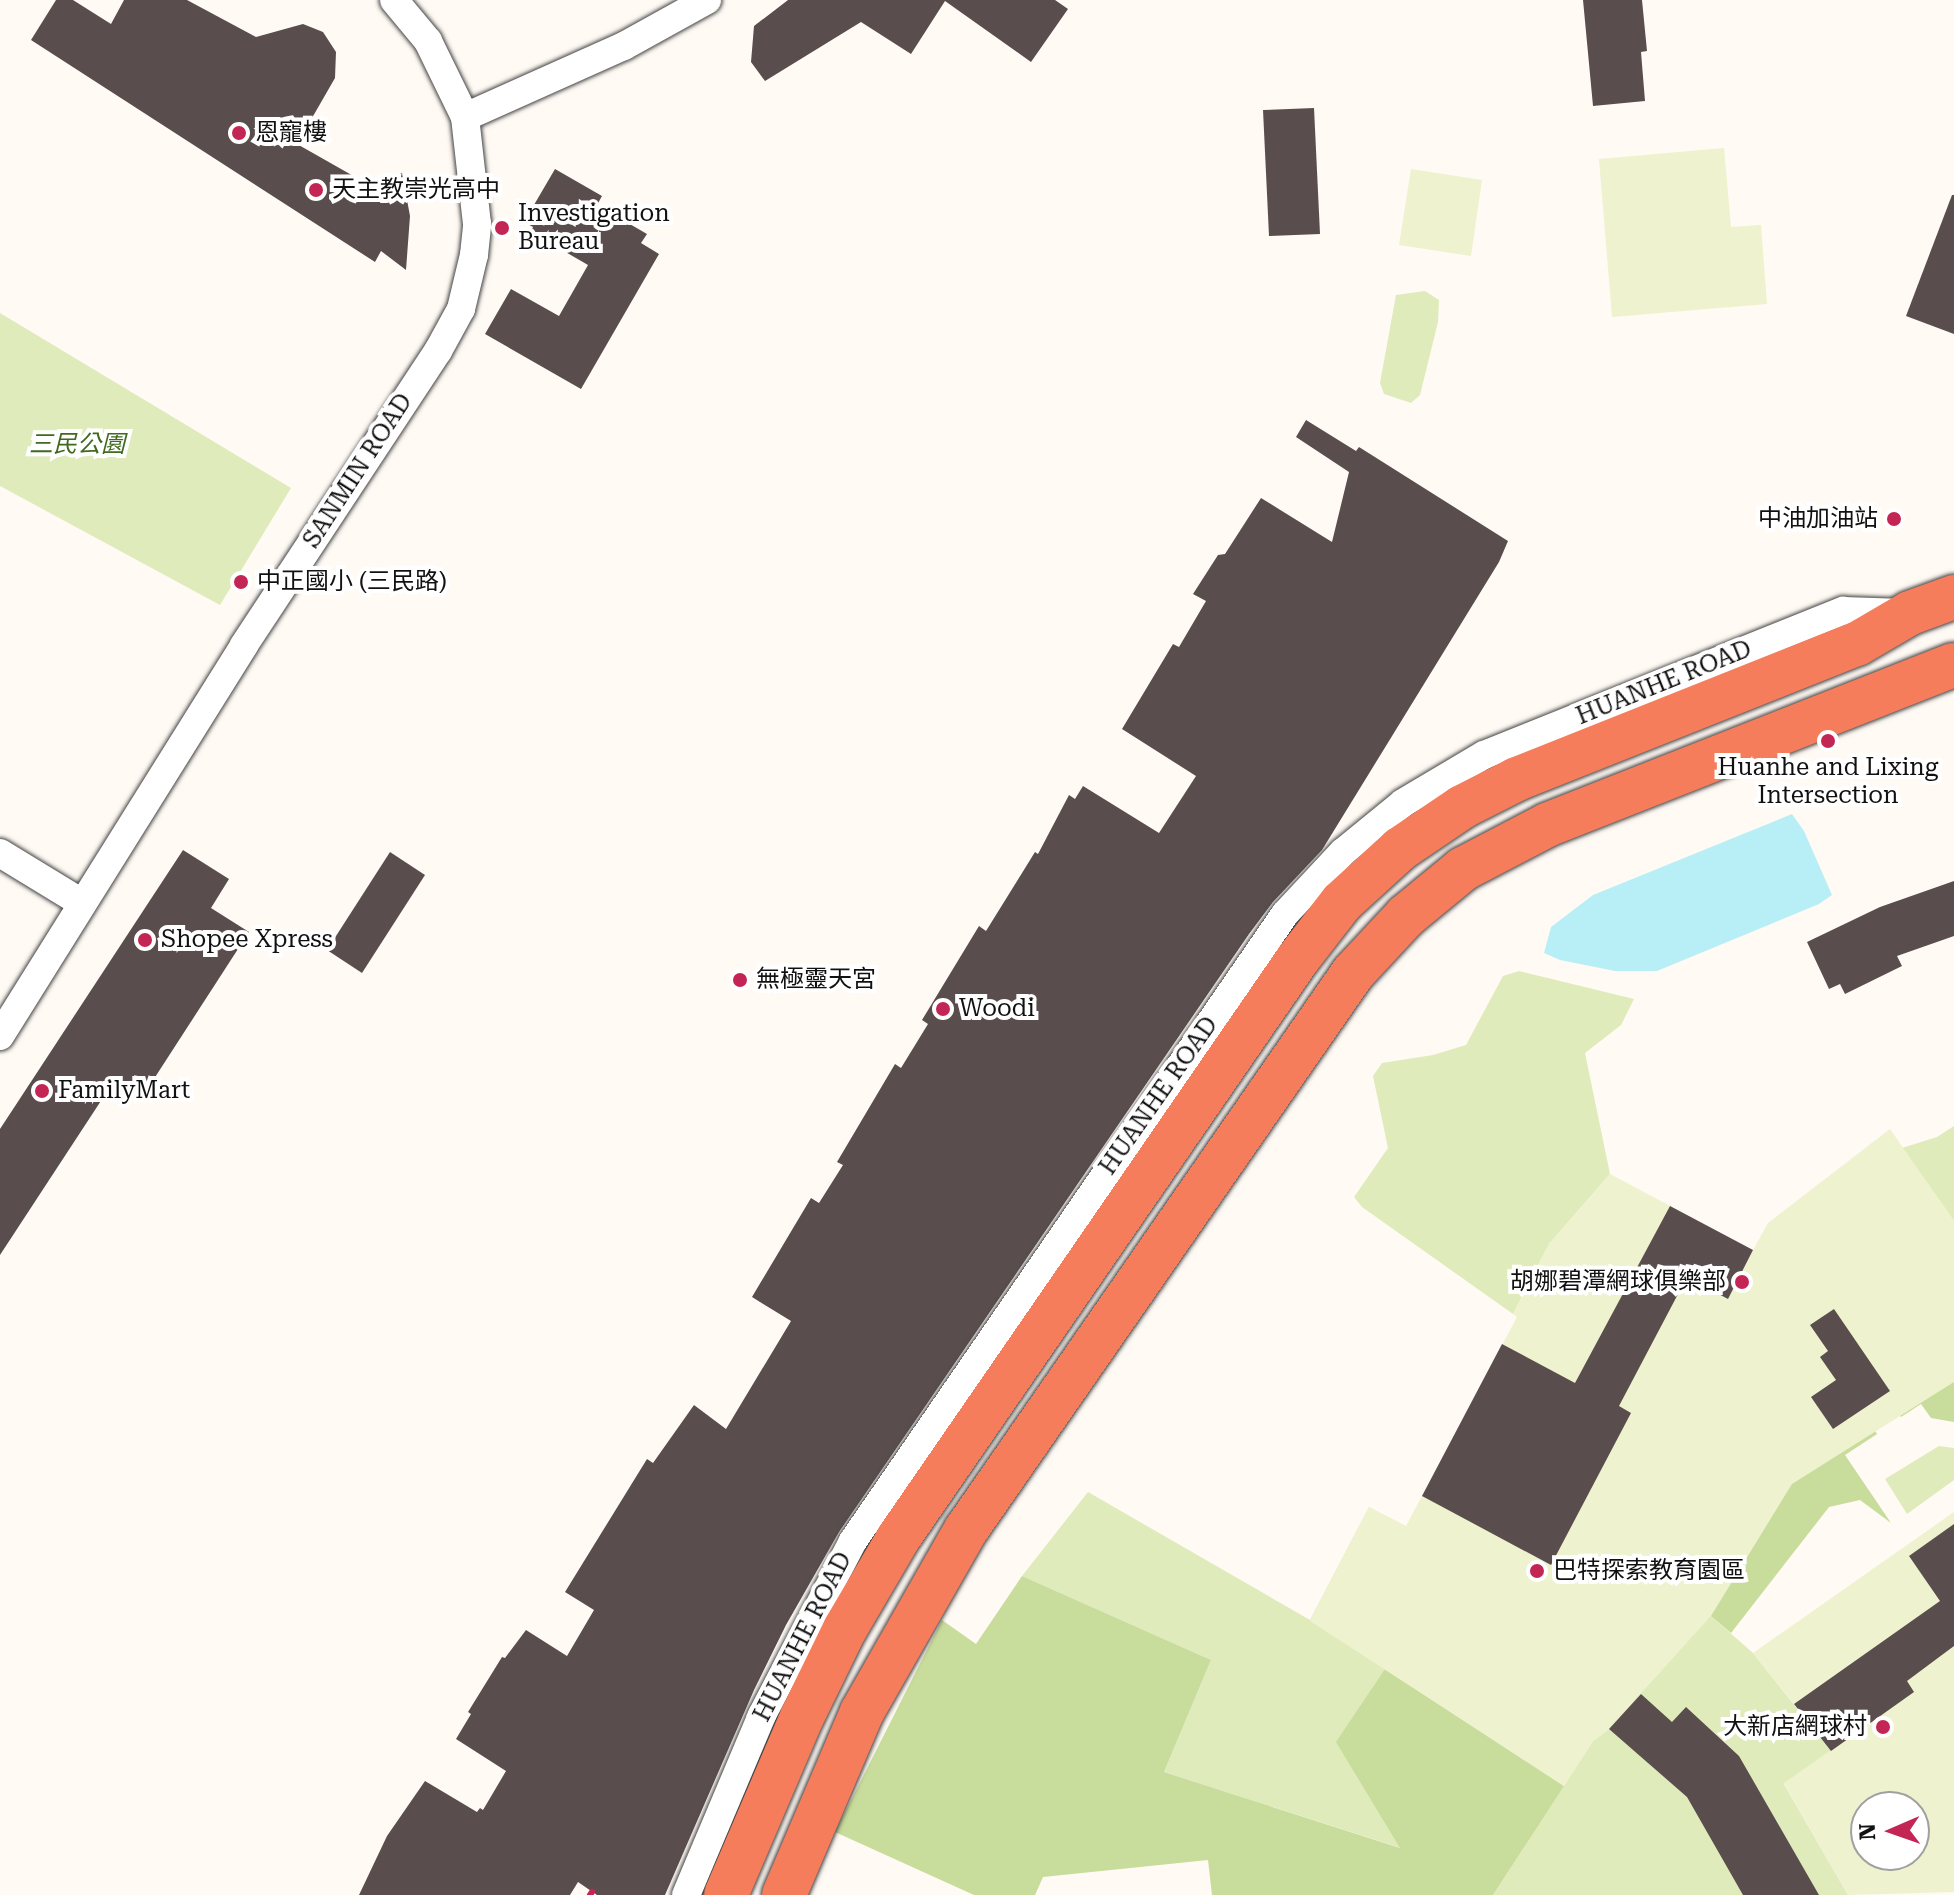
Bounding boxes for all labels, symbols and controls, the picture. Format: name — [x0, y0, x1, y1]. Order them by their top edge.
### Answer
place label: 恩寵樓 — [255, 119, 327, 147]
marker: 恩寵樓 — [230, 124, 248, 142]
place label: 天主教崇光高中 — [332, 176, 500, 204]
marker: 天主教崇光高中 — [307, 181, 325, 199]
place label: Investigation Bureau — [518, 200, 670, 256]
marker: Investigation Bureau — [493, 219, 511, 237]
street label: SANMIN ROAD — [297, 388, 419, 554]
park label: 三民公園 — [29, 431, 125, 459]
place label: 中油加油站 — [1758, 505, 1878, 533]
marker: 中油加油站 — [1885, 510, 1903, 528]
place label: 中正國小 (三民路) — [257, 568, 447, 596]
marker: 中正國小 (三民路) — [232, 573, 250, 591]
street label: HUANHE ROAD — [1572, 635, 1756, 731]
marker: Huanhe and Lixing Intersection — [1819, 732, 1837, 750]
place label: Huanhe and Lixing Intersection — [1718, 754, 1938, 810]
place label: Shopee Xpress — [161, 926, 333, 954]
marker: Shopee Xpress — [136, 931, 154, 949]
place label: 無極靈天宮 — [756, 966, 876, 994]
marker: 無極靈天宮 — [731, 971, 749, 989]
place label: Woodi — [959, 995, 1035, 1023]
marker: Woodi — [934, 1000, 952, 1018]
street label: HUANHE ROAD — [1094, 1011, 1224, 1181]
place label: FamilyMart — [58, 1077, 190, 1105]
marker: FamilyMart — [33, 1082, 51, 1100]
place label: 胡娜碧潭網球俱樂部 — [1510, 1268, 1726, 1296]
marker: 胡娜碧潭網球俱樂部 — [1733, 1273, 1751, 1291]
street label: HUANHE ROAD — [748, 1547, 858, 1727]
place label: 巴特探索教育園區 — [1553, 1557, 1745, 1585]
marker: 巴特探索教育園區 — [1528, 1562, 1546, 1580]
place label: 大新店網球村 — [1723, 1713, 1867, 1741]
marker: 大新店網球村 — [1874, 1718, 1892, 1736]
north arrow — [1850, 1791, 1930, 1871]
text: N — [1855, 1823, 1880, 1841]

